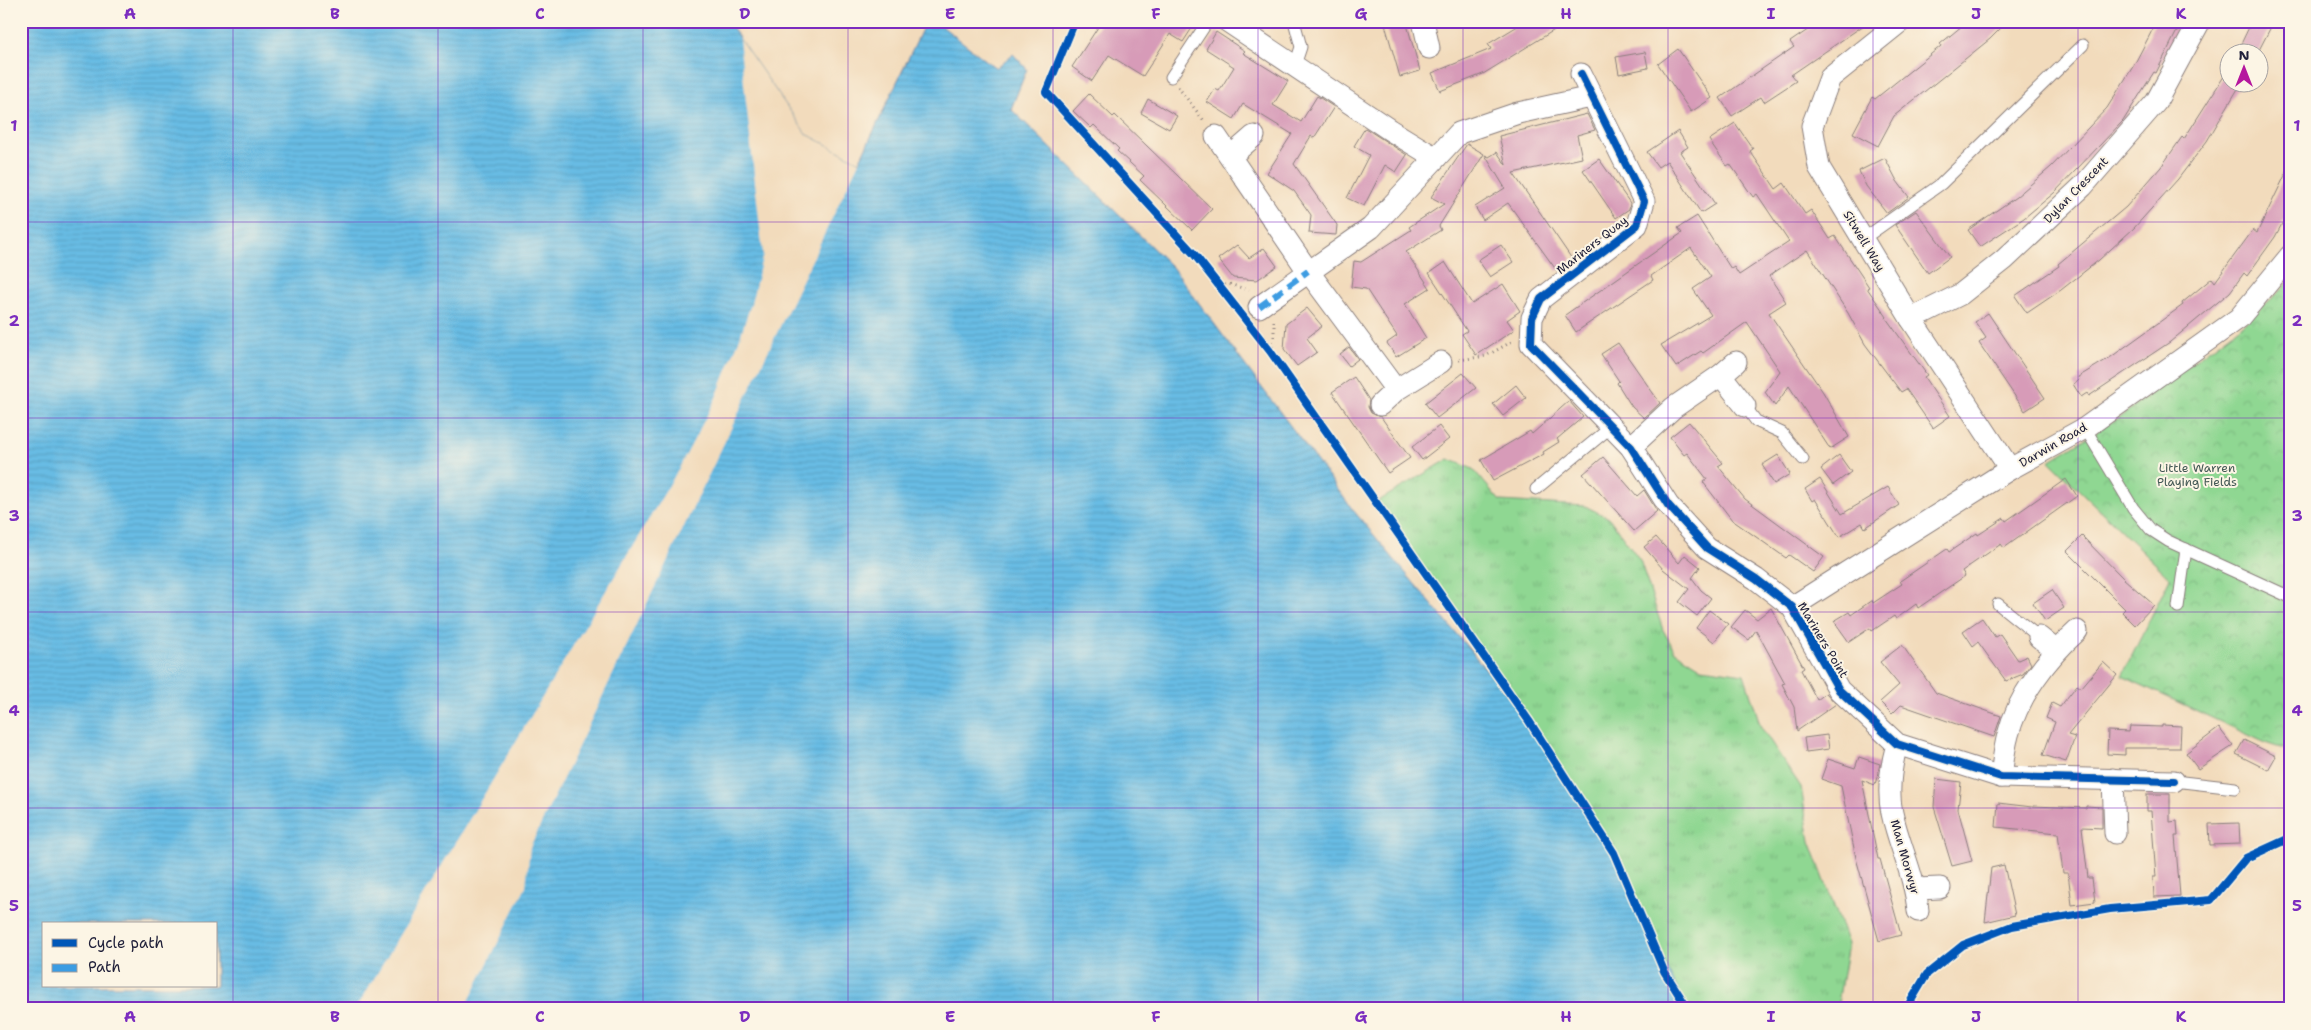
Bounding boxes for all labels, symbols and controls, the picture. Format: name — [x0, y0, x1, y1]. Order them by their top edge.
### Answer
text: A — [124, 3, 136, 24]
text: B — [330, 3, 340, 24]
text: C — [535, 3, 545, 24]
text: D — [739, 3, 751, 24]
text: E — [945, 3, 955, 24]
text: F — [1151, 3, 1161, 24]
text: G — [1355, 3, 1368, 24]
text: H — [1560, 3, 1572, 24]
text: I — [1767, 3, 1776, 24]
text: J — [1971, 3, 1981, 24]
text: K — [2176, 3, 2187, 24]
north arrow — [2218, 42, 2268, 92]
text: N — [2238, 46, 2250, 64]
text: 1 — [10, 115, 18, 136]
text: 1 — [2293, 115, 2301, 136]
street label: Dylan Crescent — [2040, 153, 2112, 227]
street label: Sitwell Way — [1839, 207, 1889, 275]
street label: Mariners Quay — [1553, 212, 1631, 278]
text: 2 — [8, 310, 20, 331]
text: 2 — [2291, 310, 2303, 331]
street label: Darwin Road — [2016, 419, 2090, 471]
park label: Little Warren Playing Fields — [2157, 460, 2237, 490]
text: 3 — [8, 505, 20, 526]
text: 3 — [2291, 505, 2303, 526]
street label: Mariners Point — [1794, 599, 1852, 681]
text: 4 — [8, 700, 20, 721]
text: 4 — [2291, 700, 2303, 721]
street label: Man Morwyr — [1887, 818, 1923, 897]
text: 5 — [9, 895, 19, 916]
text: 5 — [2292, 895, 2302, 916]
legend — [42, 922, 218, 988]
text: Cycle path — [88, 933, 164, 953]
text: Path — [88, 957, 121, 977]
text: A — [124, 1006, 136, 1027]
text: B — [330, 1006, 340, 1027]
text: C — [535, 1006, 545, 1027]
text: D — [739, 1006, 751, 1027]
text: E — [945, 1006, 955, 1027]
text: F — [1151, 1006, 1161, 1027]
text: G — [1355, 1006, 1368, 1027]
text: H — [1560, 1006, 1572, 1027]
text: I — [1767, 1006, 1776, 1027]
text: J — [1971, 1006, 1981, 1027]
text: K — [2176, 1006, 2187, 1027]

